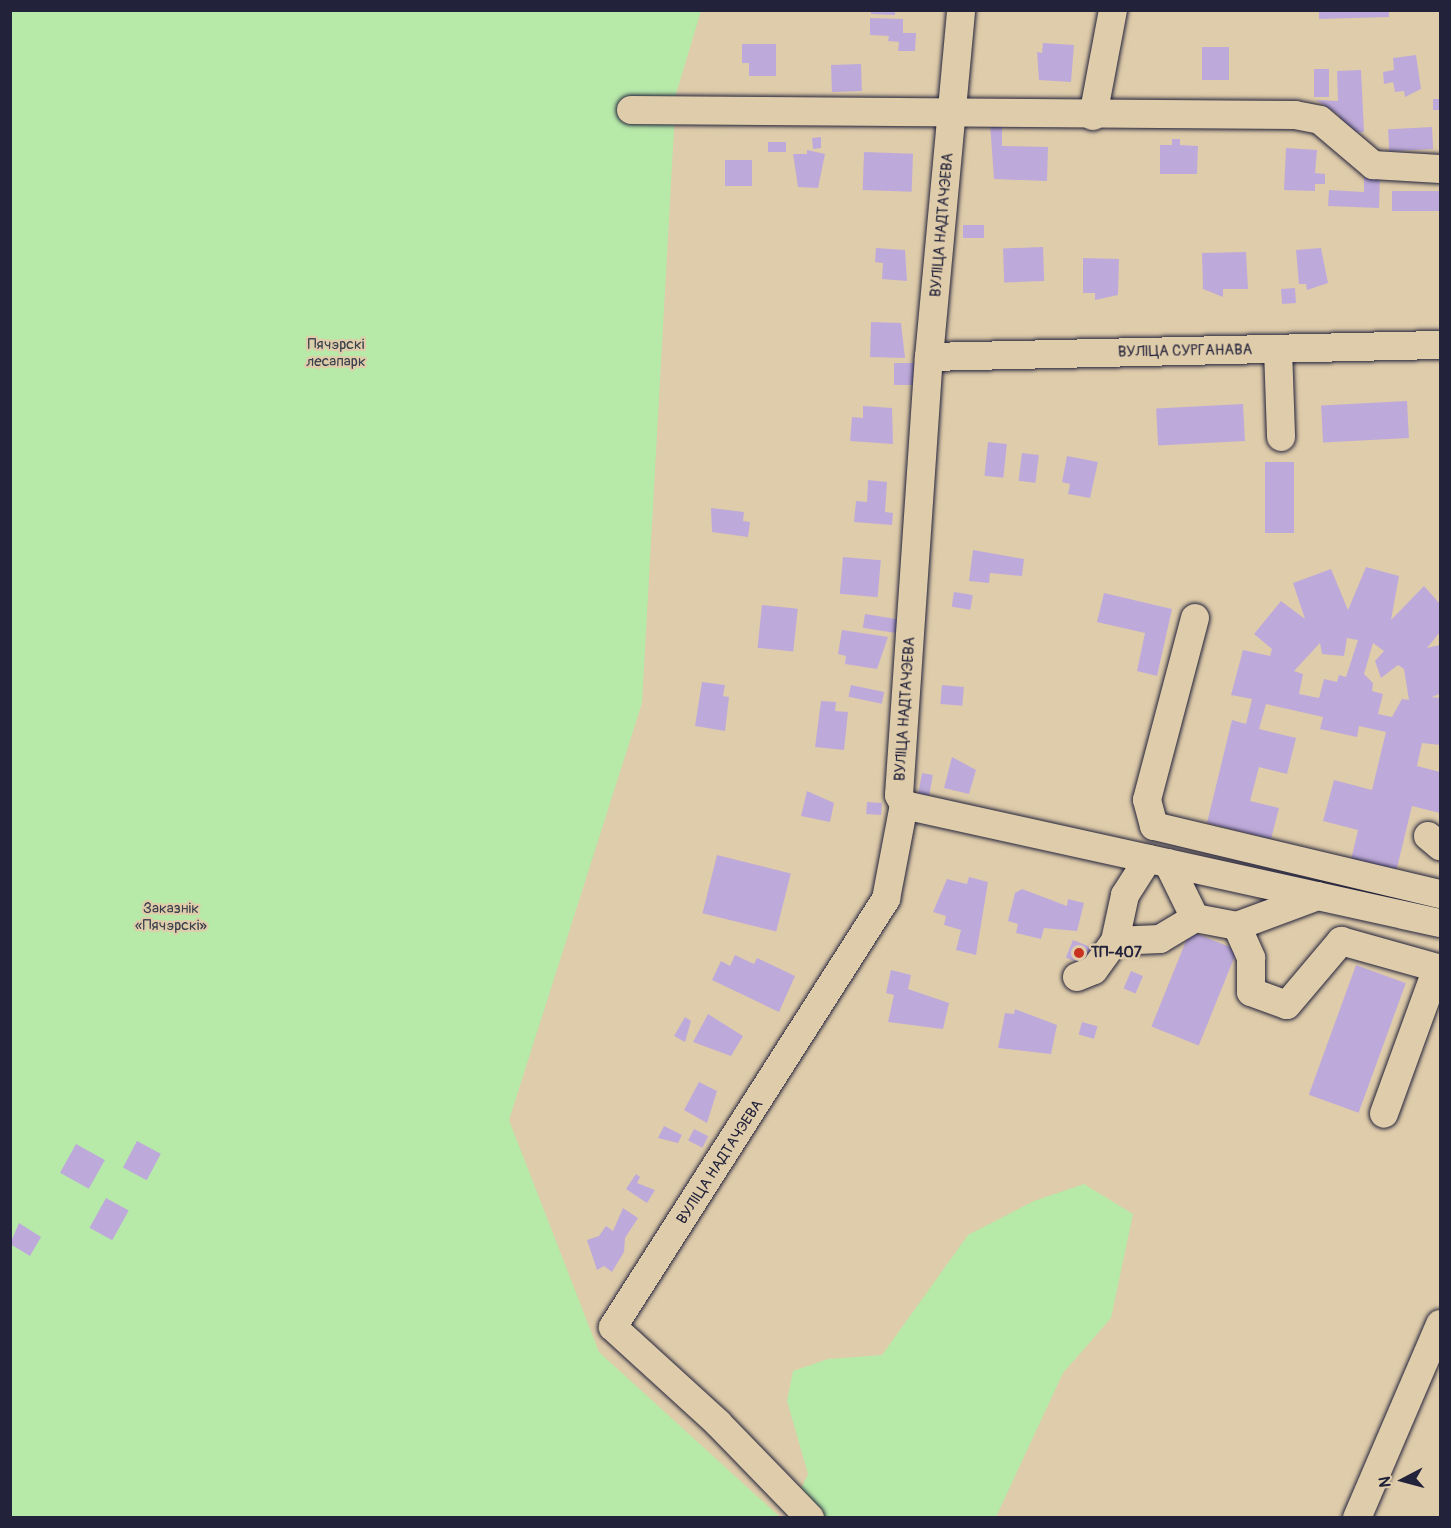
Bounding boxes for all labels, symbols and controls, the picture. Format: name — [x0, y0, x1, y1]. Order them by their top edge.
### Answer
street label: ВУЛІЦА НАДТАЧЭЕВА — [927, 152, 957, 298]
park label: Пячэрскі лесапарк — [306, 335, 366, 370]
street label: ВУЛІЦА СУРГАНАВА — [1118, 341, 1252, 361]
street label: ВУЛІЦА НАДТАЧЭЕВА — [891, 636, 919, 782]
park label: Заказнік «Пячэрскі» — [135, 899, 207, 934]
place label: ТП-407 — [1091, 944, 1142, 962]
marker: ТП-407 — [1072, 946, 1086, 960]
street label: ВУЛІЦА НАДТАЧЭЕВА — [673, 1096, 767, 1228]
north arrow — [1373, 1450, 1433, 1510]
text: N — [1375, 1475, 1396, 1488]

